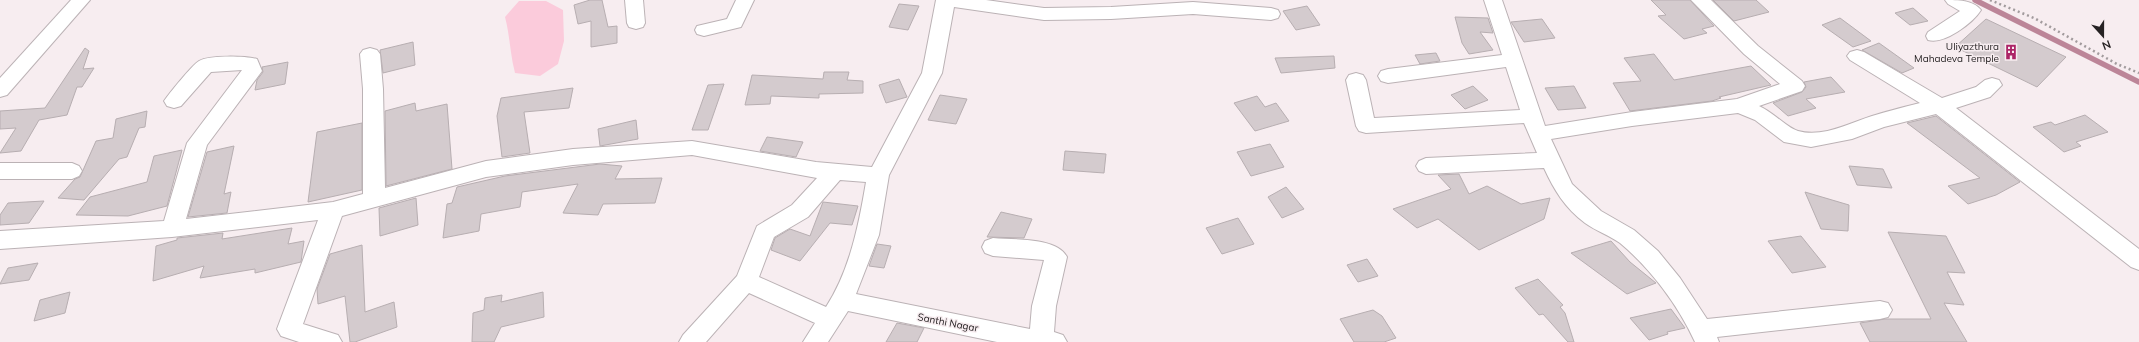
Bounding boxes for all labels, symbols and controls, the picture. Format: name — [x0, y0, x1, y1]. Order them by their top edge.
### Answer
north arrow — [2083, 16, 2123, 56]
text: N — [2100, 37, 2113, 53]
place label: Uliyazthura Mahadeva Temple — [1914, 40, 1999, 65]
building icon: Uliyazthura Mahadeva Temple — [2002, 43, 2020, 61]
street label: Santhi Nagar — [916, 310, 980, 335]

